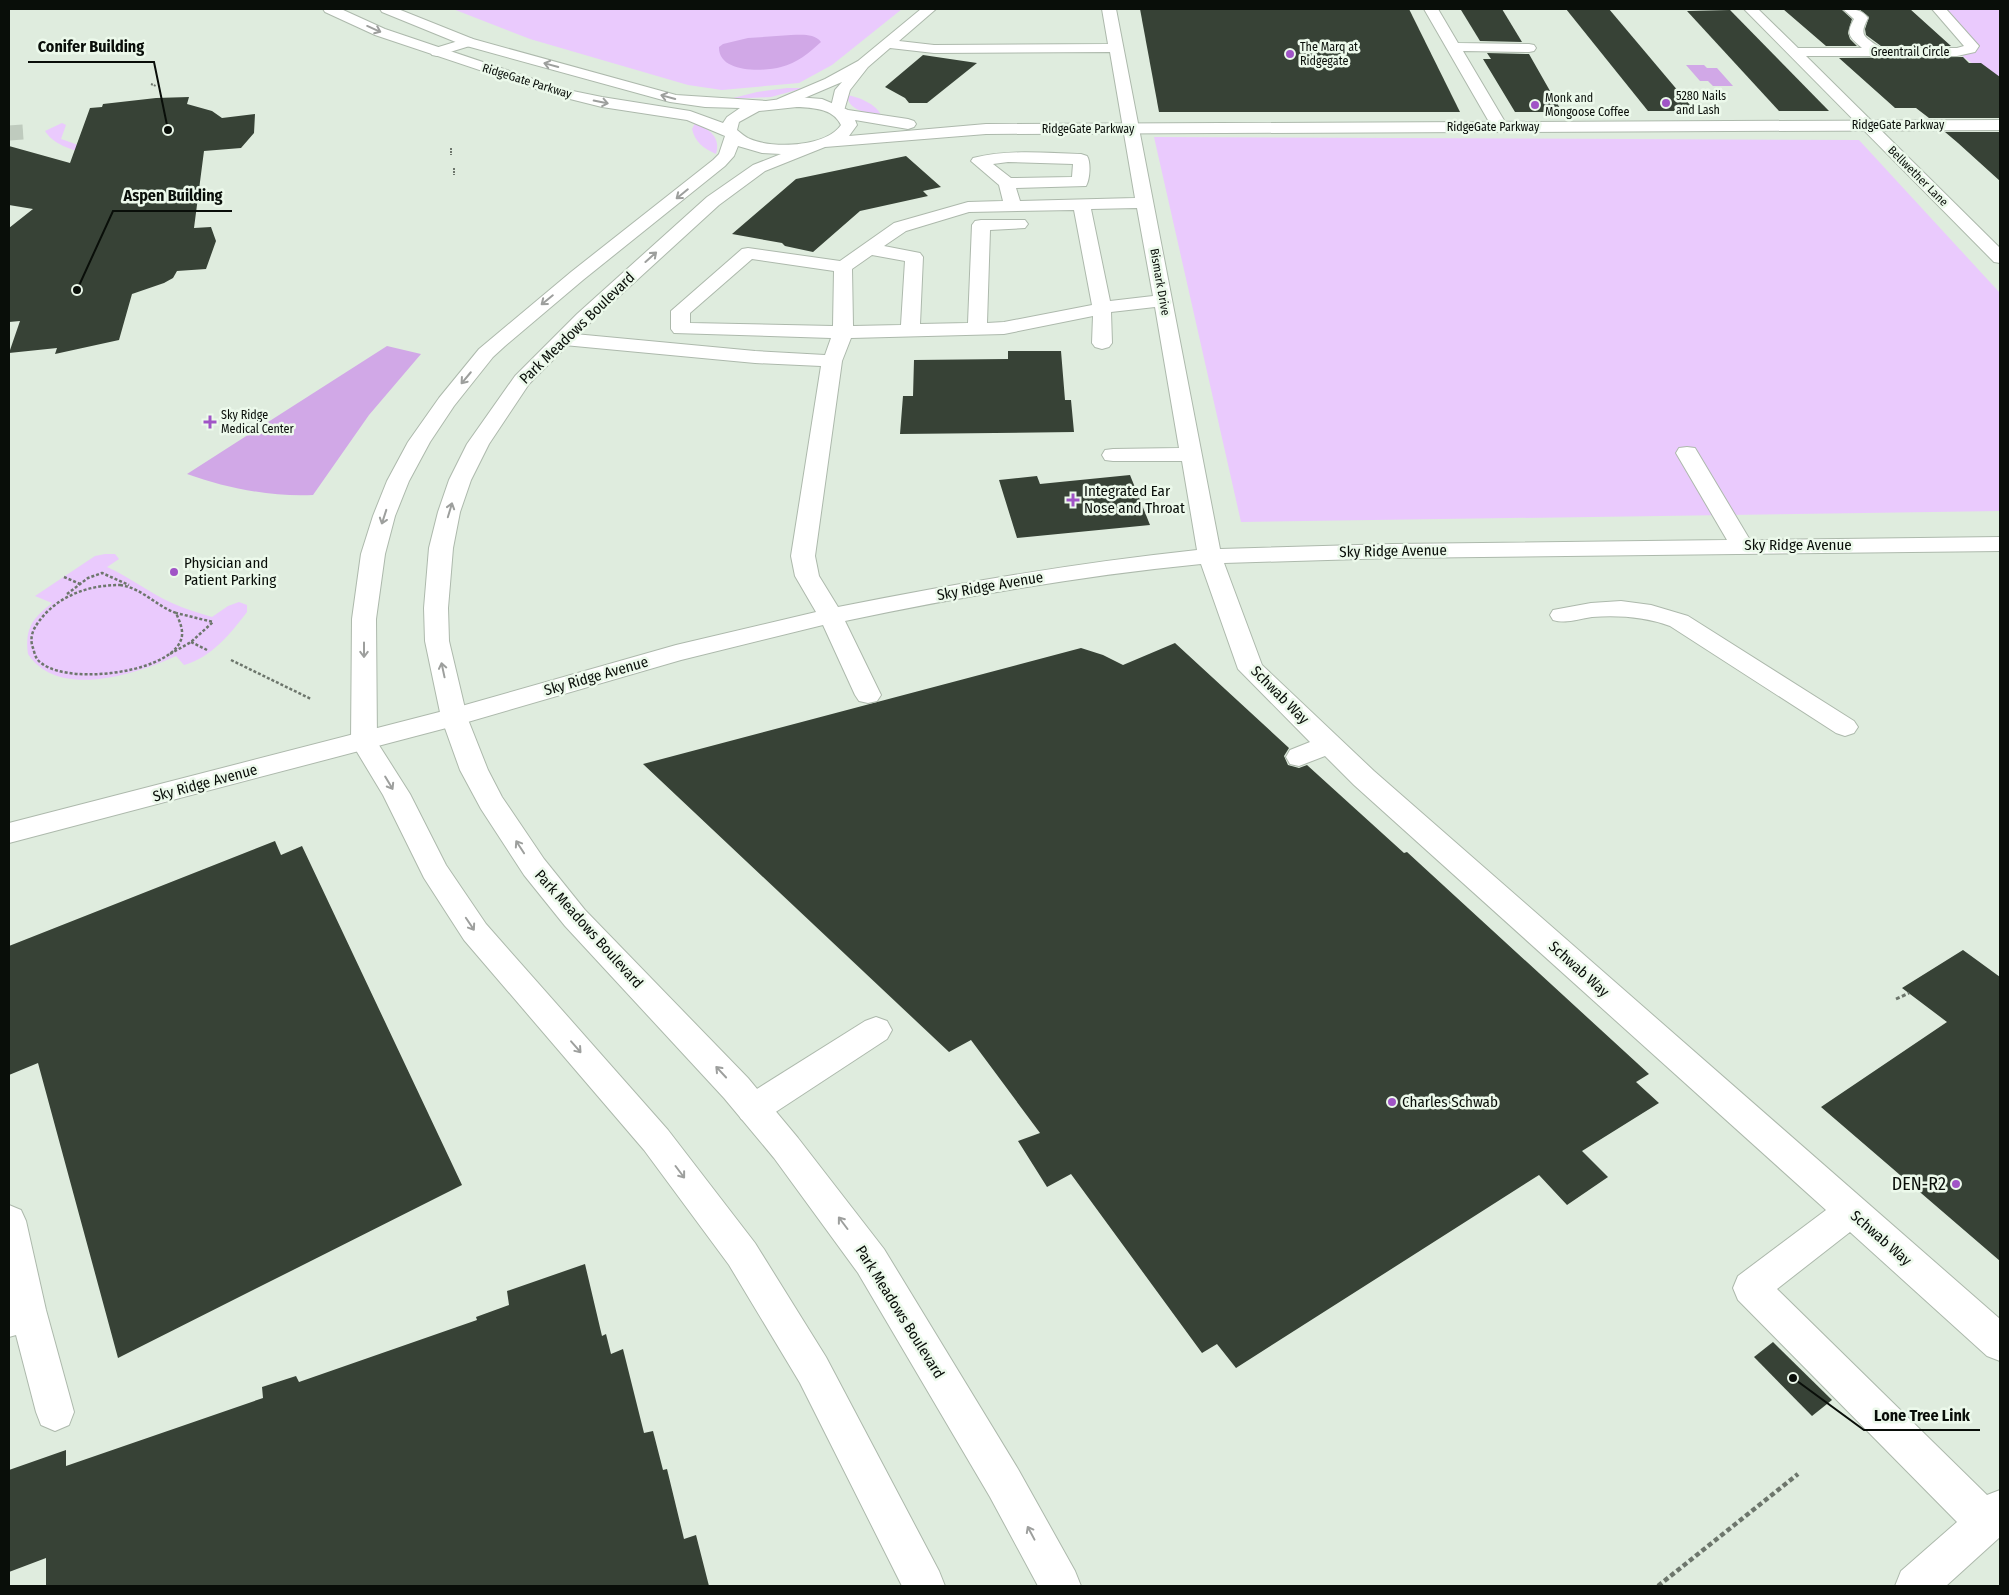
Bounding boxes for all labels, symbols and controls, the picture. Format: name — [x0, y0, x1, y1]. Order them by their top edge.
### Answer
one-way arrow — [366, 25, 381, 35]
callout: Conifer Building — [28, 31, 154, 62]
text: Conifer Building — [38, 37, 144, 56]
place label: The Marq at Ridgegate — [1300, 40, 1358, 68]
street label: Greentrail Circle — [1871, 45, 1949, 59]
marker: The Marq at Ridgegate — [1284, 48, 1296, 60]
one-way arrow — [543, 60, 559, 69]
street label: RidgeGate Parkway — [481, 61, 574, 101]
place label: 5280 Nails and Lash — [1676, 89, 1726, 117]
place label: Monk and Mongoose Coffee — [1545, 91, 1629, 119]
one-way arrow — [660, 92, 676, 101]
one-way arrow — [593, 97, 609, 107]
marker: 5280 Nails and Lash — [1660, 97, 1672, 109]
marker: Monk and Mongoose Coffee — [1529, 99, 1541, 111]
street label: RidgeGate Parkway — [1852, 118, 1945, 132]
street label: RidgeGate Parkway — [1447, 120, 1540, 134]
street label: RidgeGate Parkway — [1042, 122, 1135, 136]
street label: Bellwether Lane — [1885, 143, 1951, 209]
callout: Aspen Building — [113, 180, 232, 211]
text: Aspen Building — [122, 186, 223, 205]
one-way arrow — [675, 188, 688, 199]
street label: Bismark Drive — [1147, 247, 1173, 317]
one-way arrow — [644, 251, 657, 263]
street label: Park Meadows Boulevard — [516, 268, 638, 388]
one-way arrow — [540, 295, 553, 306]
one-way arrow — [460, 371, 471, 384]
place label: Sky Ridge Medical Center — [221, 408, 294, 436]
marker: Sky Ridge Medical Center — [203, 415, 217, 429]
place label: Integrated Ear Nose and Throat — [1084, 482, 1185, 517]
marker: Integrated Ear Nose and Throat — [1066, 493, 1080, 507]
one-way arrow — [446, 502, 456, 518]
one-way arrow — [378, 509, 388, 525]
street label: Sky Ridge Avenue — [1744, 536, 1852, 554]
street label: Sky Ridge Avenue — [1339, 541, 1447, 561]
place label: Physician and Patient Parking — [184, 554, 276, 589]
marker: Physician and Patient Parking — [168, 566, 180, 578]
street label: Sky Ridge Avenue — [936, 568, 1044, 604]
one-way arrow — [359, 641, 369, 657]
street label: Sky Ridge Avenue — [542, 653, 650, 699]
one-way arrow — [438, 662, 448, 678]
street label: Schwab Way — [1247, 662, 1313, 728]
street label: Sky Ridge Avenue — [151, 760, 259, 806]
one-way arrow — [385, 776, 395, 790]
one-way arrow — [515, 840, 525, 854]
street label: Park Meadows Boulevard — [531, 866, 647, 992]
one-way arrow — [465, 917, 475, 931]
street label: Schwab Way — [1545, 937, 1613, 1001]
one-way arrow — [570, 1041, 581, 1054]
one-way arrow — [715, 1066, 727, 1079]
place label: Charles Schwab — [1402, 1093, 1498, 1111]
marker: Charles Schwab — [1386, 1096, 1398, 1108]
one-way arrow — [675, 1165, 685, 1179]
place label: DEN-R2 — [1892, 1173, 1946, 1195]
marker: DEN-R2 — [1950, 1178, 1962, 1190]
street label: Schwab Way — [1847, 1207, 1915, 1270]
one-way arrow — [838, 1216, 848, 1230]
street label: Park Meadows Boulevard — [852, 1242, 948, 1382]
callout: Lone Tree Link — [1864, 1399, 1980, 1430]
text: Lone Tree Link — [1874, 1406, 1971, 1425]
one-way arrow — [1026, 1526, 1035, 1541]

